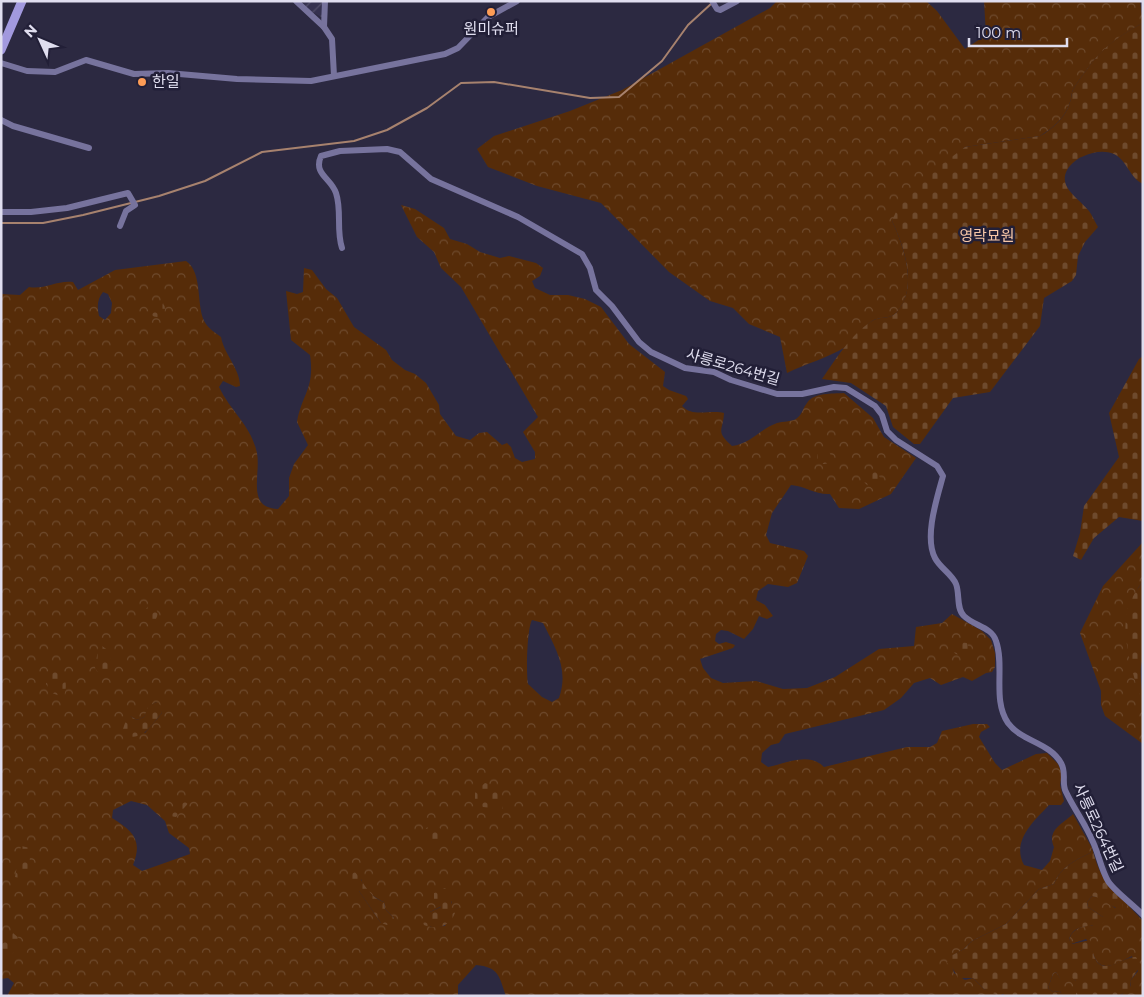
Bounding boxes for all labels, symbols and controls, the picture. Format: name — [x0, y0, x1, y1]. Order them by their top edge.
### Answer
marker: 원미슈퍼 — [485, 6, 497, 18]
north arrow — [15, 15, 65, 65]
scale bar — [969, 15, 1066, 47]
place label: 원미슈퍼 — [463, 19, 519, 38]
text: N — [20, 21, 41, 41]
text: 100 m — [976, 23, 1021, 42]
place label: 한일 — [152, 72, 180, 91]
marker: 한일 — [136, 76, 148, 88]
park label: 영락묘원 — [959, 226, 1015, 245]
street label: 사릉로264번길 — [684, 344, 782, 389]
street label: 사릉로264번길 — [1069, 780, 1127, 876]

